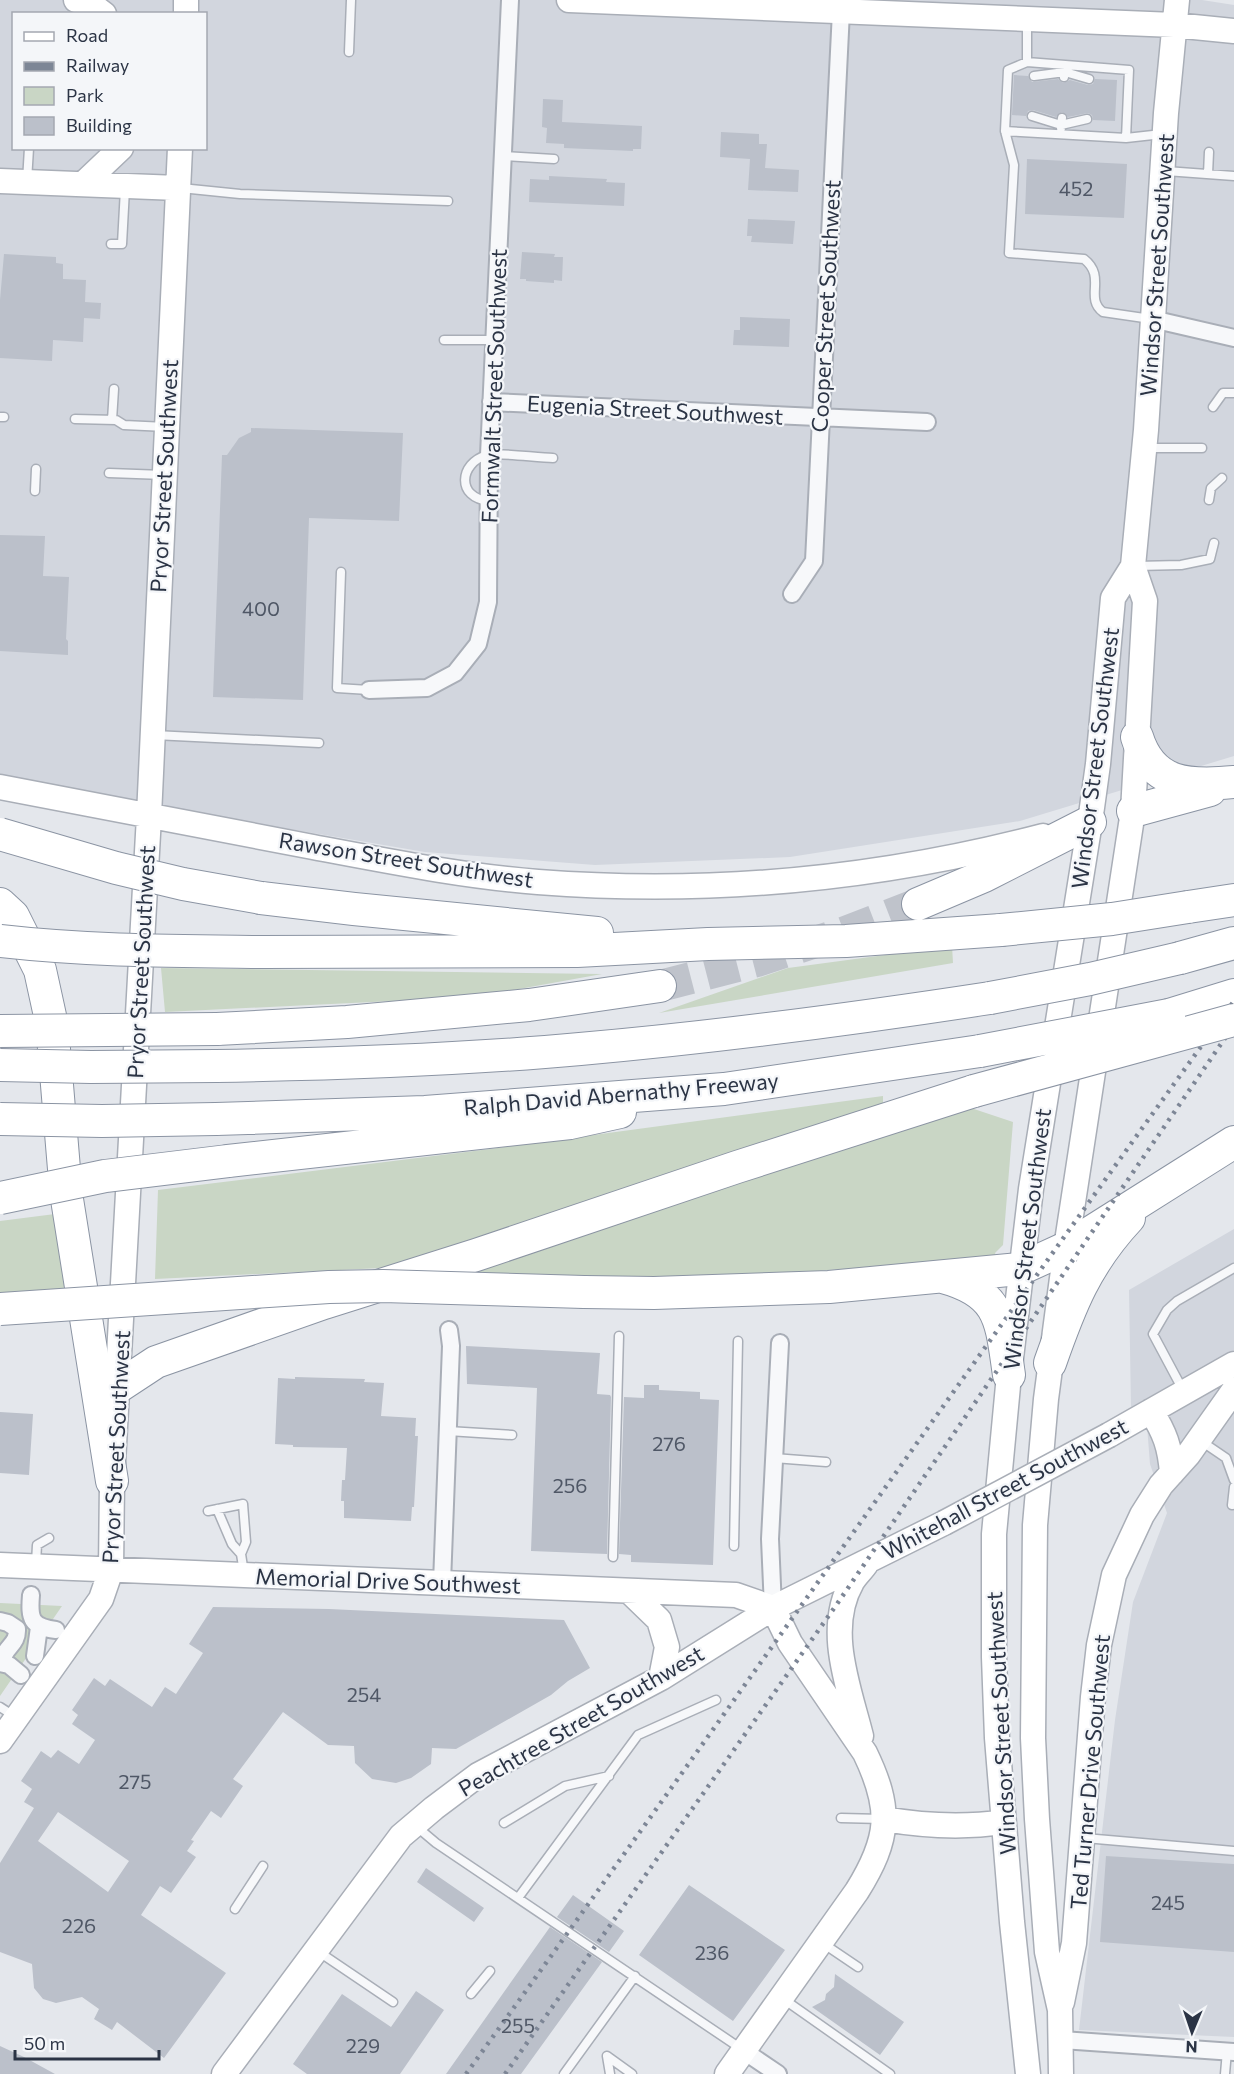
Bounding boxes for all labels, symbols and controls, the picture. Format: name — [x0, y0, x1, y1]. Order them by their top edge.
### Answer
legend — [12, 12, 207, 150]
text: Road — [66, 24, 108, 46]
text: Railway — [66, 54, 129, 76]
text: Park — [66, 84, 104, 106]
text: Building — [66, 114, 132, 136]
street label: Windsor Street Southwest — [1134, 133, 1179, 397]
house number: 452 — [1059, 176, 1093, 200]
street label: Cooper Street Southwest — [805, 179, 846, 433]
street label: Formwalt Street Southwest — [475, 248, 512, 524]
street label: Pryor Street Southwest — [144, 359, 183, 593]
street label: Eugenia Street Southwest — [526, 389, 784, 430]
house number: 400 — [242, 596, 280, 620]
street label: Windsor Street Southwest — [1065, 626, 1124, 890]
street label: Rawson Street Southwest — [277, 826, 535, 893]
street label: Pryor Street Southwest — [121, 845, 160, 1079]
street label: Ralph David Abernathy Freeway — [462, 1066, 780, 1121]
street label: Windsor Street Southwest — [997, 1107, 1056, 1371]
street label: Pryor Street Southwest — [96, 1330, 135, 1564]
street label: Whitehall Street Southwest — [877, 1412, 1132, 1565]
house number: 276 — [652, 1431, 686, 1455]
house number: 256 — [553, 1473, 587, 1497]
street label: Memorial Drive Southwest — [255, 1562, 521, 1599]
street label: Windsor Street Southwest — [980, 1591, 1021, 1855]
street label: Ted Turner Drive Southwest — [1064, 1633, 1115, 1911]
street label: Peachtree Street Southwest — [453, 1639, 708, 1802]
house number: 254 — [347, 1682, 381, 1706]
house number: 275 — [118, 1769, 152, 1793]
house number: 245 — [1151, 1890, 1185, 1914]
house number: 226 — [62, 1913, 96, 1937]
house number: 236 — [695, 1940, 729, 1964]
north arrow — [1162, 2002, 1222, 2062]
house number: 255 — [501, 2013, 535, 2037]
scale bar — [15, 2023, 159, 2061]
text: 50 m — [24, 2032, 65, 2054]
house number: 229 — [346, 2033, 380, 2057]
text: N — [1185, 2038, 1198, 2057]

